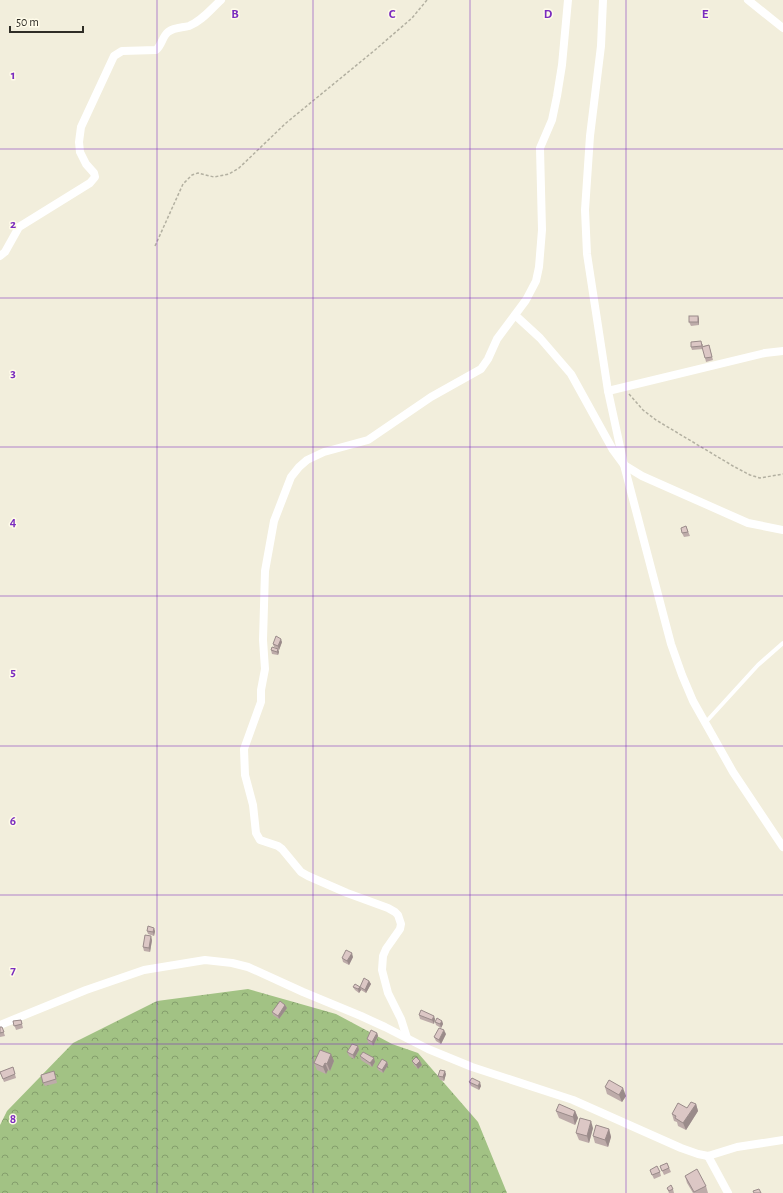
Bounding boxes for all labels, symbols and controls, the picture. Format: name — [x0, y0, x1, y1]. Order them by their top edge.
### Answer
scale bar — [10, 8, 83, 34]
text: B — [231, 8, 239, 21]
text: C — [389, 8, 396, 21]
text: D — [544, 8, 553, 21]
text: E — [702, 8, 709, 21]
text: 50 m — [16, 16, 39, 28]
text: 1 — [11, 69, 15, 82]
text: 2 — [10, 218, 16, 231]
text: 3 — [10, 367, 16, 380]
text: 4 — [10, 516, 17, 529]
text: 5 — [10, 666, 16, 679]
text: 6 — [10, 815, 16, 828]
text: 7 — [10, 964, 16, 977]
text: 8 — [10, 1113, 16, 1126]

